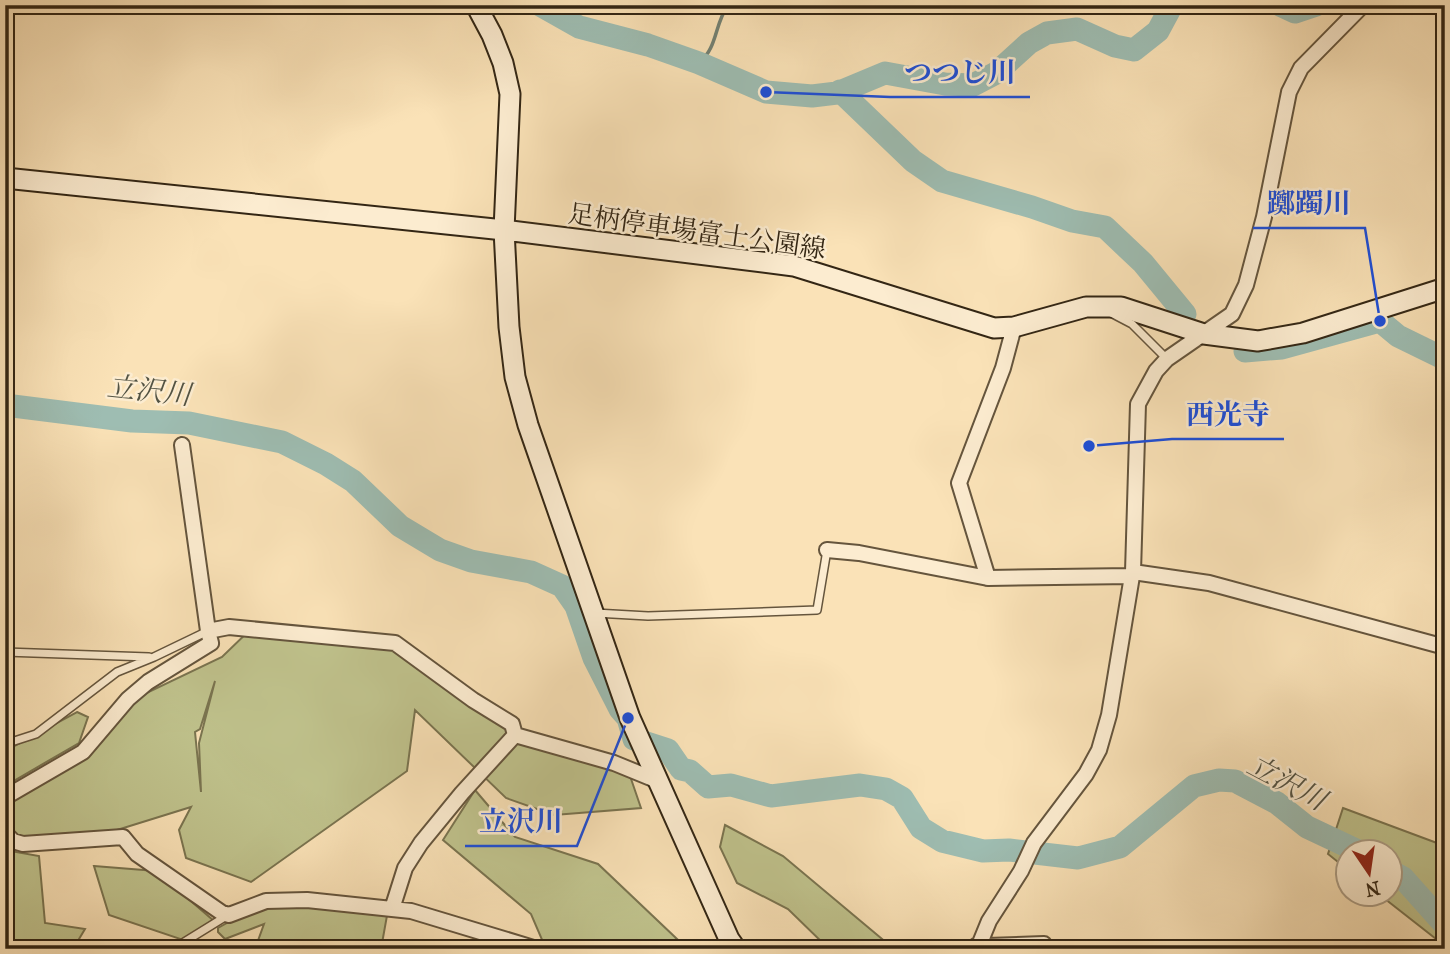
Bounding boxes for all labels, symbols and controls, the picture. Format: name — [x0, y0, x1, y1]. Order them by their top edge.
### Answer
callout: つつじ川 — [890, 48, 1030, 97]
text: つつじ川 — [904, 56, 1016, 89]
callout: 躑躅川 — [1253, 179, 1365, 228]
text: 躑躅川 — [1267, 187, 1351, 220]
street label: 足柄停車場富士公園線 — [566, 198, 828, 265]
water label: 立沢川 — [105, 370, 195, 412]
callout: 西光寺 — [1172, 390, 1284, 439]
text: 西光寺 — [1186, 398, 1270, 431]
water label: 立沢川 — [1242, 748, 1334, 818]
callout: 立沢川 — [465, 797, 577, 846]
text: 立沢川 — [479, 805, 563, 838]
north arrow — [1334, 838, 1404, 908]
text: N — [1363, 876, 1382, 901]

